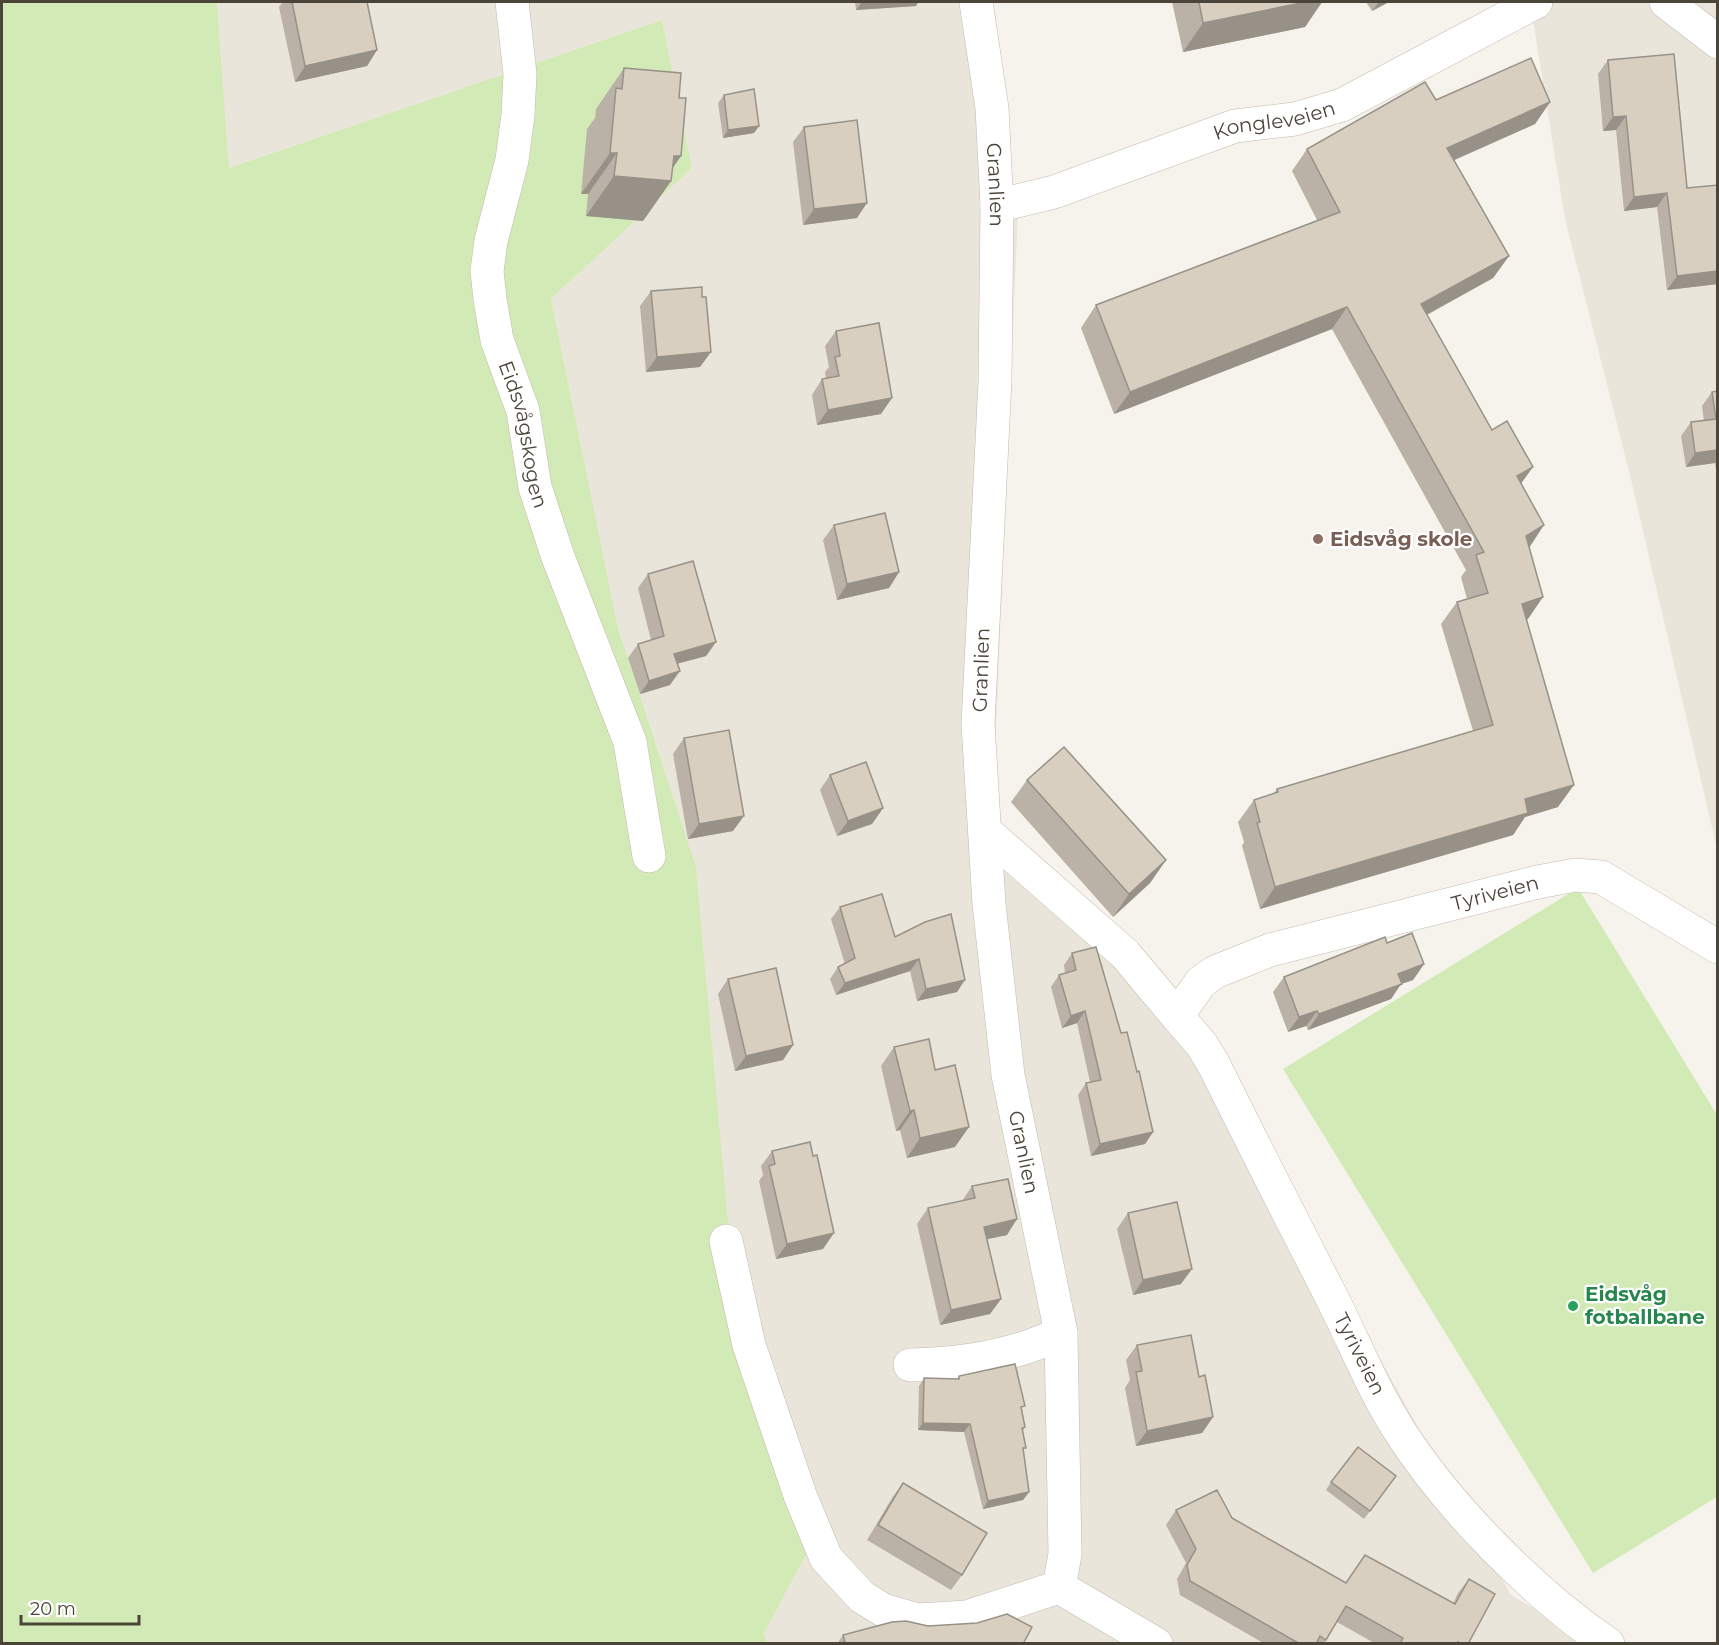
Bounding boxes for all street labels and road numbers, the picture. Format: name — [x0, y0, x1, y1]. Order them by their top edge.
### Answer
street label: Kongleveien — [1210, 96, 1338, 145]
street label: Granlien — [982, 142, 1009, 227]
street label: Eidsvågskogen — [494, 357, 553, 511]
street label: Granlien — [968, 627, 994, 713]
street label: Tyriveien — [1449, 870, 1541, 916]
street label: Granlien — [1004, 1108, 1044, 1196]
street label: Tyriveien — [1329, 1309, 1391, 1399]

